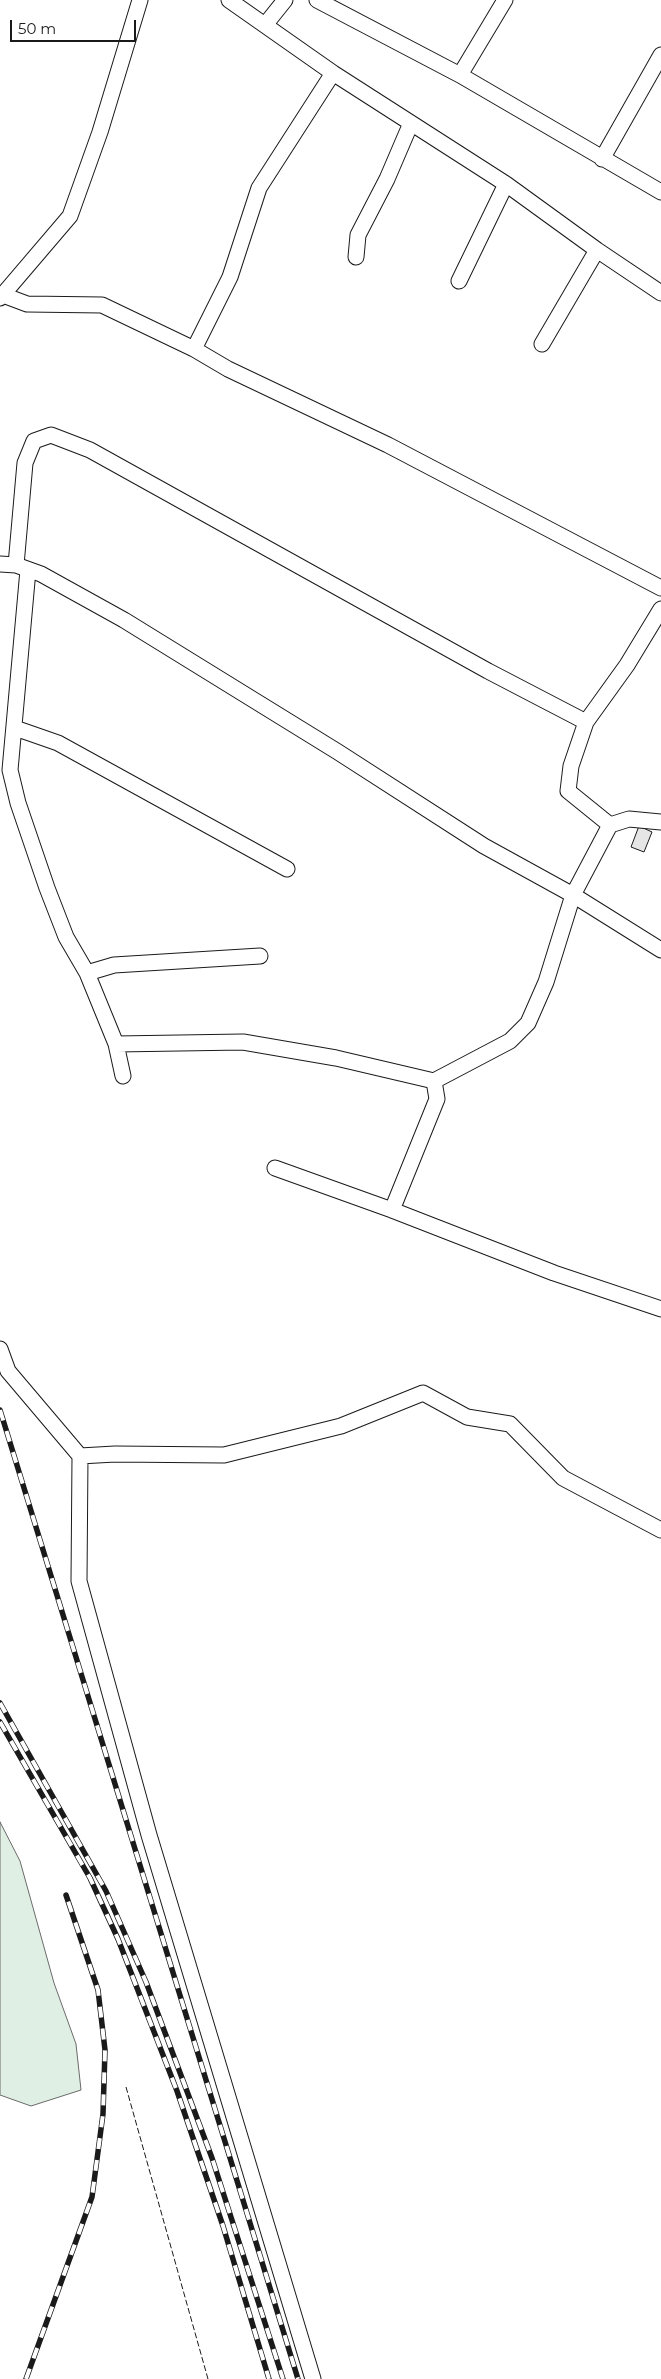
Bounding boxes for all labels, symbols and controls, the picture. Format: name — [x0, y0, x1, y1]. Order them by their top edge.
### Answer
scale bar — [12, 10, 139, 42]
text: 50 m — [18, 19, 56, 38]

